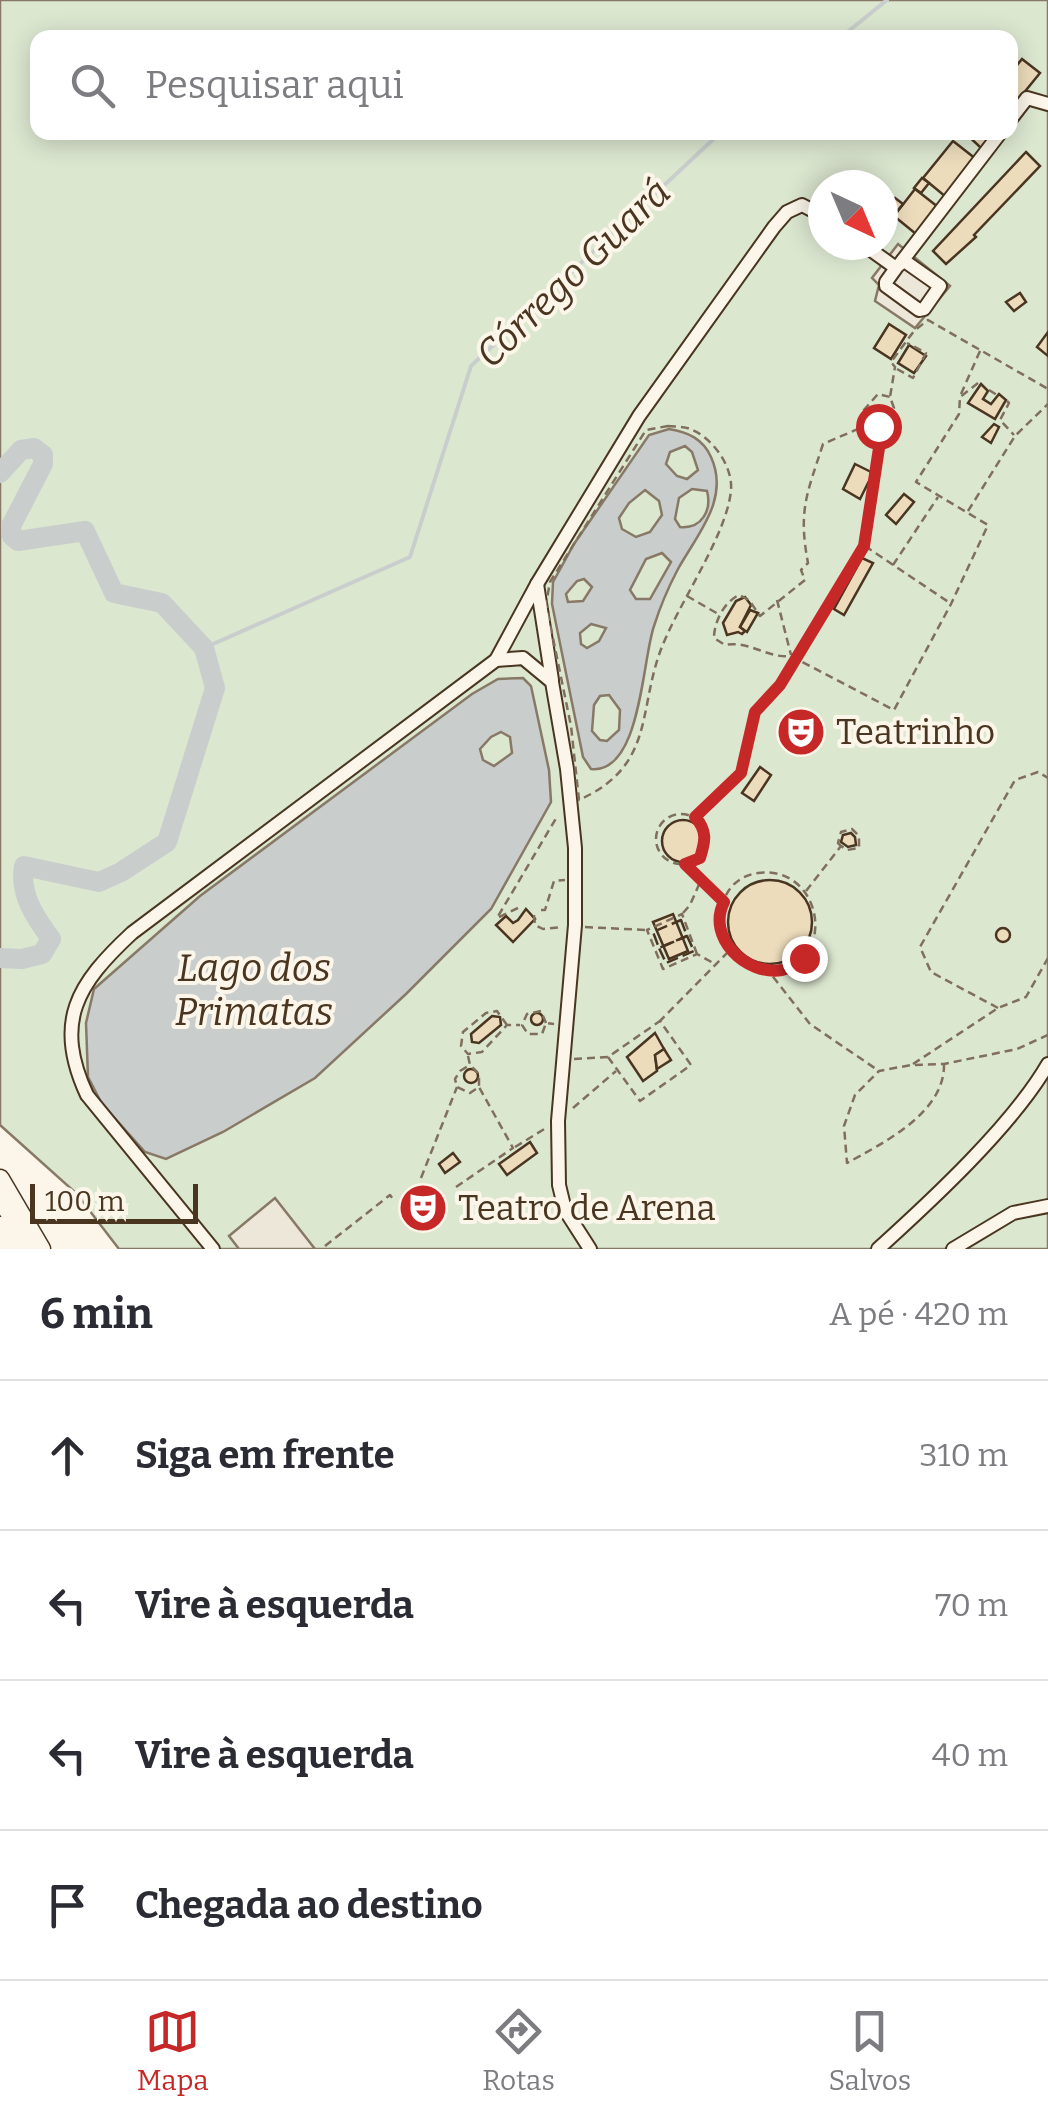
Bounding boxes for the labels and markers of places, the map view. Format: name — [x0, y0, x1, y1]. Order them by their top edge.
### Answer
theatre icon: Teatrinho — [775, 706, 827, 758]
place label: Teatrinho — [836, 711, 995, 753]
theatre icon: Teatro de Arena — [397, 1182, 449, 1234]
place label: Teatro de Arena — [458, 1187, 716, 1229]

